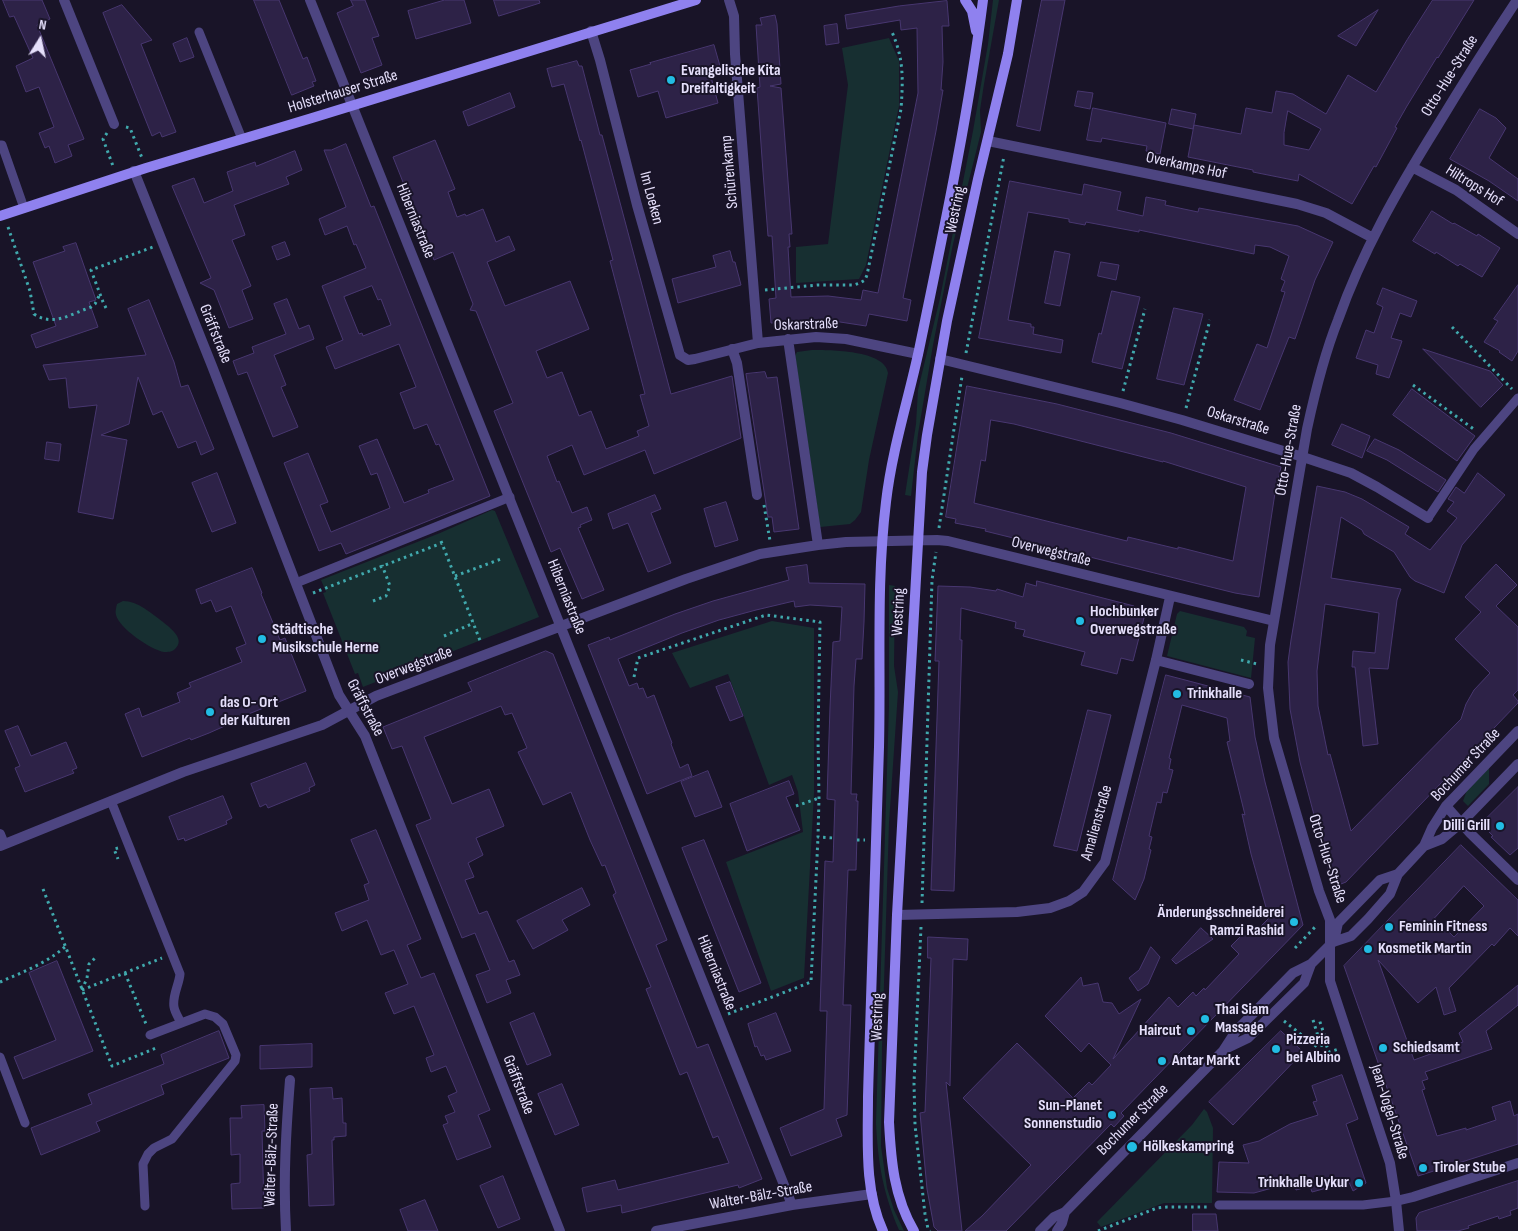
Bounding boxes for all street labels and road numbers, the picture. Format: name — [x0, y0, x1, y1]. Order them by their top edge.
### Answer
street label: Otto-Hue-Straße — [1417, 32, 1483, 120]
street label: Holsterhauser Straße — [286, 66, 400, 118]
street label: Schürenkamp — [717, 135, 743, 209]
street label: Overkamps Hof — [1144, 148, 1228, 184]
street label: Hiltrops Hof — [1442, 161, 1506, 211]
street label: Im Loeken — [635, 169, 667, 227]
street label: Hiberniastraße — [391, 181, 439, 261]
street label: Westring — [942, 185, 970, 235]
street label: Gräffstraße — [194, 302, 236, 366]
street label: Oskarstraße — [773, 314, 839, 336]
street label: Oskarstraße — [1204, 402, 1272, 440]
street label: Otto-Hue-Straße — [1272, 403, 1306, 497]
street label: Overwegstraße — [1009, 533, 1093, 571]
street label: Hiberniastraße — [542, 557, 590, 637]
street label: Westring — [888, 588, 910, 636]
street label: Overwegstraße — [373, 642, 455, 690]
street label: Gräffstraße — [342, 676, 388, 740]
street label: Bochumer Straße — [1427, 724, 1505, 806]
street label: Amalienstraße — [1077, 783, 1117, 863]
street label: Otto-Hue-Straße — [1304, 812, 1350, 906]
street label: Hiberniastraße — [692, 933, 740, 1013]
street label: Westring — [868, 993, 888, 1041]
street label: Gräffstraße — [498, 1053, 538, 1117]
street label: Jean-Vogel-Straße — [1365, 1062, 1413, 1162]
street label: Bochumer Straße — [1093, 1080, 1173, 1160]
street label: Walter-Bälz-Straße — [261, 1103, 283, 1207]
street label: Walter-Bälz-Straße — [708, 1178, 814, 1214]

